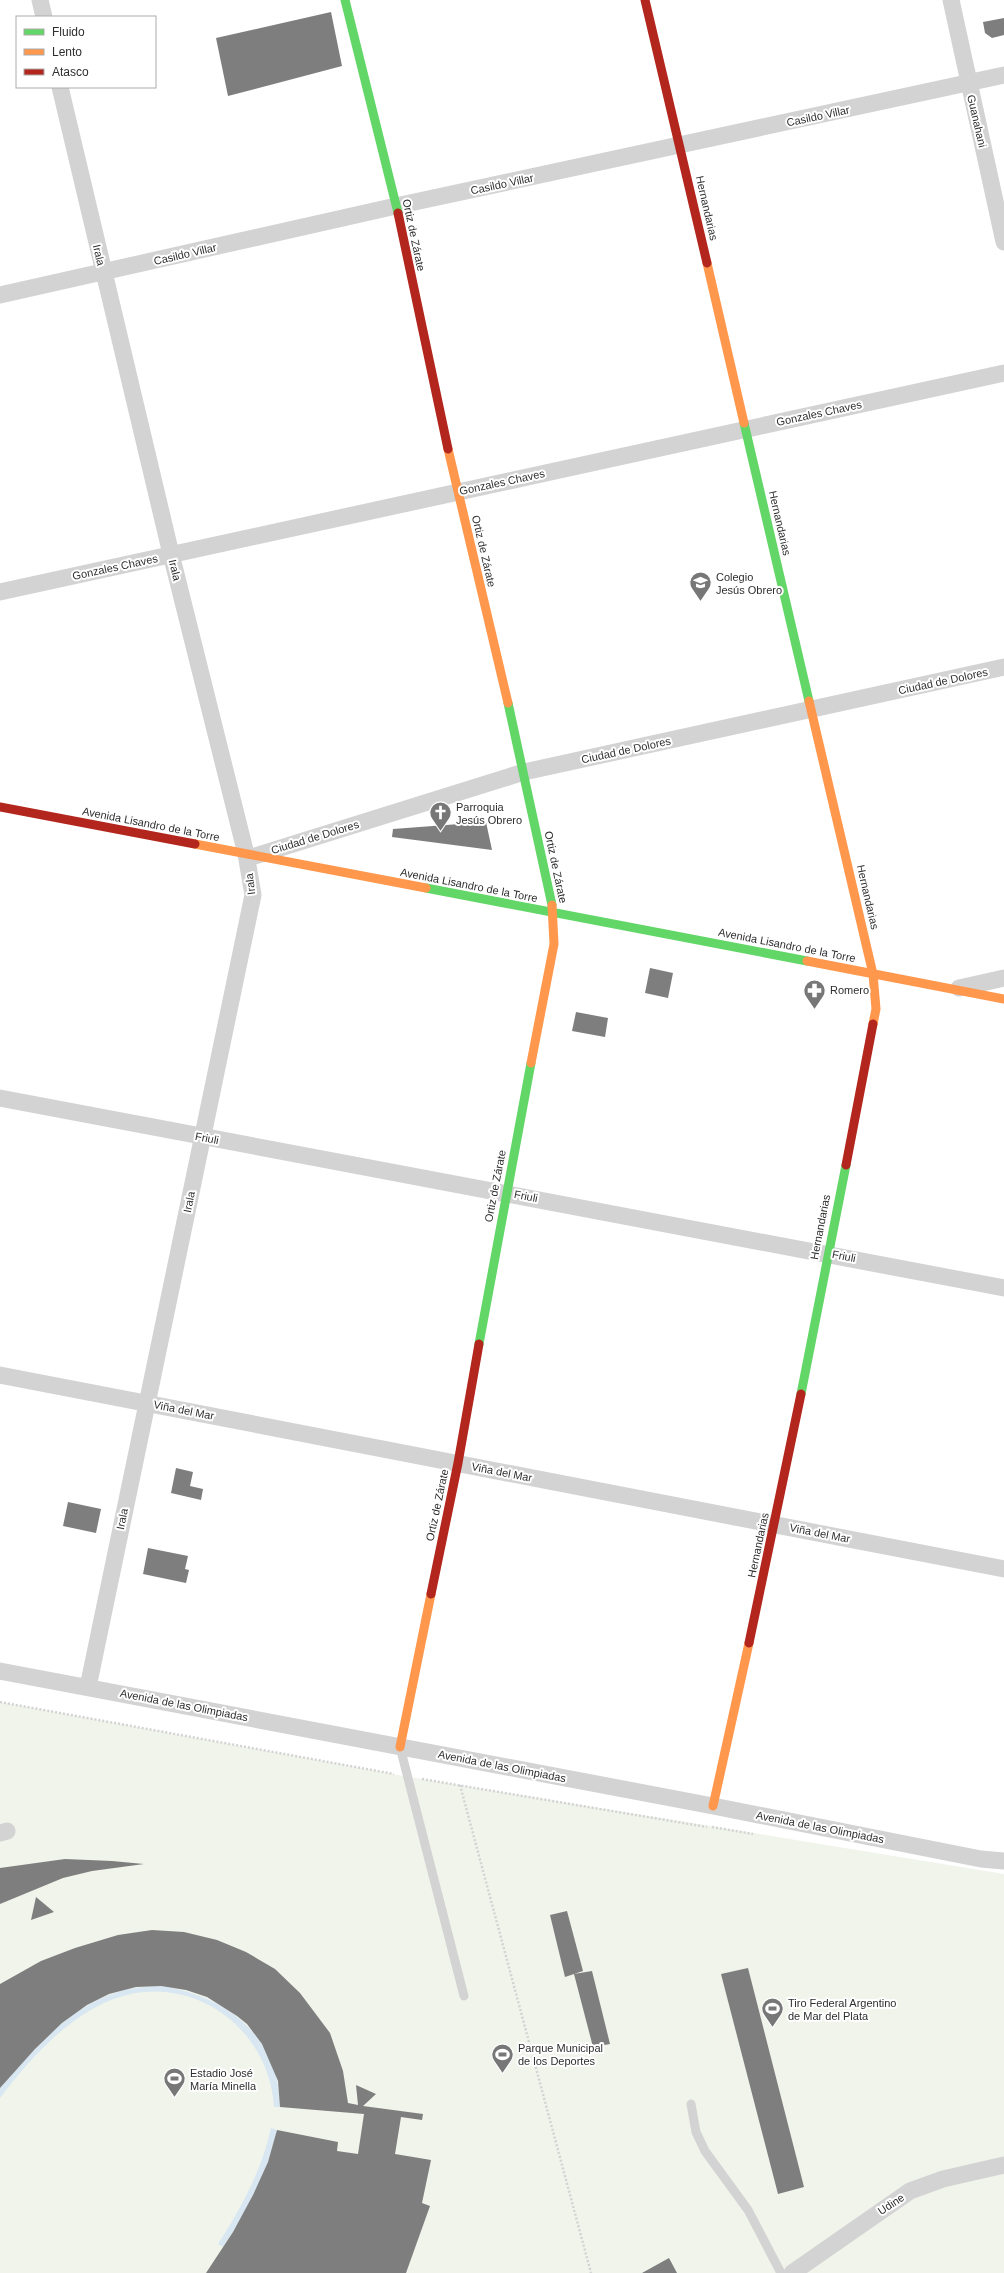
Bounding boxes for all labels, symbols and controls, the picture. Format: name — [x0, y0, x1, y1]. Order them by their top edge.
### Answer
legend — [16, 16, 156, 88]
text: Fluido — [52, 25, 85, 39]
text: Lento — [52, 45, 82, 59]
text: Atasco — [52, 65, 89, 79]
street label: Guanahani — [965, 93, 989, 149]
street label: Casildo Villar — [785, 103, 851, 129]
street label: Casildo Villar — [469, 171, 535, 197]
street label: Hernandarias — [694, 174, 720, 242]
street label: Ortiz de Zárate — [401, 198, 427, 272]
street label: Casildo Villar — [152, 241, 218, 267]
street label: Irala — [91, 243, 107, 268]
street label: Gonzales Chaves — [775, 398, 863, 428]
street label: Gonzales Chaves — [458, 467, 546, 497]
street label: Hernandarias — [767, 489, 793, 557]
street label: Ortiz de Zárate — [470, 514, 498, 588]
street label: Gonzales Chaves — [71, 552, 159, 582]
street label: Irala — [167, 558, 184, 583]
school or university icon: Colegio Jesús Obrero — [688, 570, 714, 603]
place label: Colegio Jesús Obrero — [716, 571, 782, 596]
street label: Ciudad de Dolores — [897, 666, 989, 696]
street label: Ciudad de Dolores — [580, 735, 672, 765]
church icon: Parroquia Jesús Obrero — [428, 800, 454, 833]
place label: Parroquia Jesús Obrero — [456, 801, 522, 826]
street label: Avenida Lisandro de la Torre — [81, 805, 221, 843]
street label: Ciudad de Dolores — [270, 818, 361, 856]
street label: Ortiz de Zárate — [543, 830, 569, 904]
street label: Hernandarias — [855, 863, 881, 931]
street label: Avenida Lisandro de la Torre — [399, 866, 539, 904]
street label: Irala — [243, 872, 257, 895]
street label: Avenida Lisandro de la Torre — [717, 926, 857, 964]
pharmacy icon: Romero — [801, 977, 827, 1010]
place label: Romero — [830, 984, 869, 996]
street label: Friuli — [194, 1130, 220, 1146]
street label: Ortiz de Zárate — [482, 1149, 508, 1223]
street label: Friuli — [513, 1188, 539, 1204]
street label: Irala — [181, 1189, 197, 1214]
street label: Hernandarias — [808, 1193, 832, 1261]
street label: Friuli — [831, 1248, 857, 1264]
street label: Viña del Mar — [153, 1398, 216, 1422]
street label: Viña del Mar — [471, 1460, 534, 1484]
street label: Ortiz de Zárate — [424, 1468, 450, 1542]
street label: Irala — [114, 1506, 130, 1531]
street label: Hernandarias — [745, 1511, 771, 1579]
street label: Viña del Mar — [789, 1521, 852, 1545]
street label: Avenida de las Olimpiadas — [119, 1687, 249, 1723]
street label: Avenida de las Olimpiadas — [437, 1748, 567, 1784]
street label: Avenida de las Olimpiadas — [755, 1809, 885, 1845]
sports icon: Tiro Federal Argentino de Mar del Plata — [760, 1996, 786, 2029]
place label: Tiro Federal Argentino de Mar del Plata — [788, 1997, 896, 2022]
sports icon: Parque Municipal de los Deportes — [489, 2041, 515, 2074]
place label: Parque Municipal de los Deportes — [518, 2042, 603, 2067]
sports icon: Estadio José María Minella — [161, 2066, 187, 2099]
place label: Estadio José María Minella — [190, 2067, 257, 2092]
street label: Udine — [876, 2191, 906, 2217]

